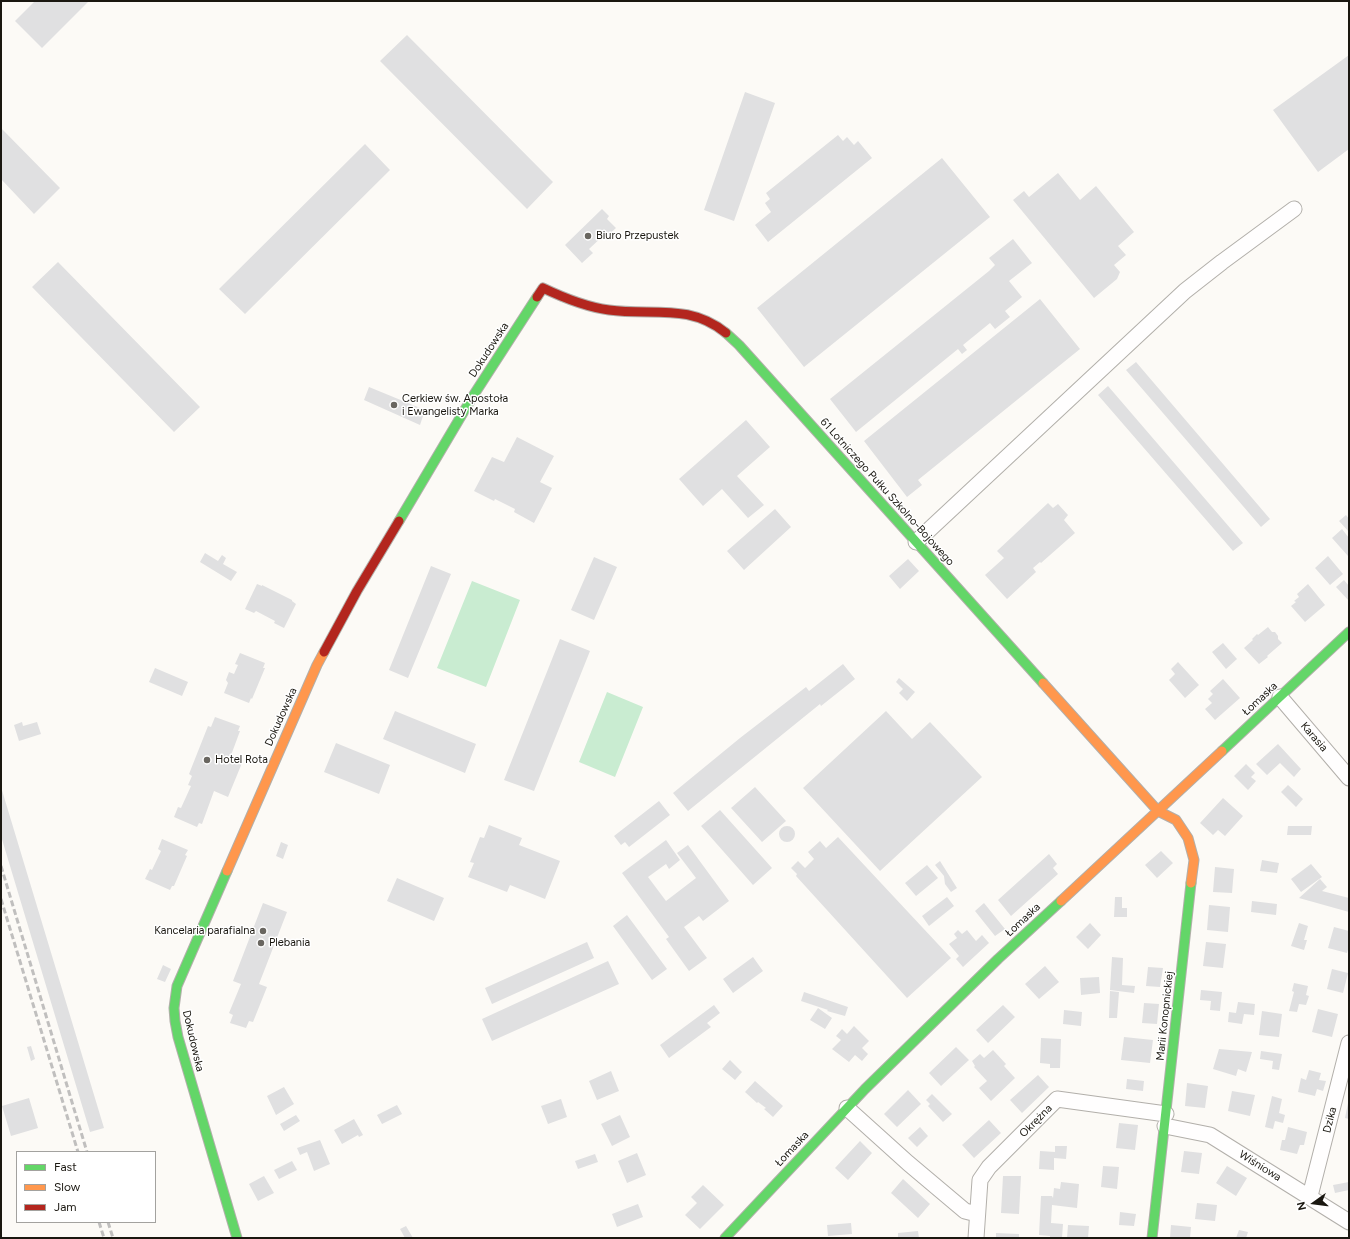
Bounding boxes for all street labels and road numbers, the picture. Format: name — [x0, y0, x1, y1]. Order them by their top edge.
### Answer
street label: Dokudowska — [466, 320, 512, 380]
street label: 61 Lotniczego Pułku Szkolno-Bojowego — [817, 415, 957, 569]
street label: Łomaska — [1240, 680, 1280, 718]
street label: Dokudowska — [262, 686, 300, 748]
street label: Karasia — [1298, 720, 1330, 754]
street label: Łomaska — [1003, 901, 1043, 939]
street label: Marii Konopnickiej — [1154, 971, 1176, 1061]
street label: Dokudowska — [180, 1009, 206, 1073]
street label: Okrężna — [1017, 1102, 1055, 1140]
street label: Dzika — [1320, 1106, 1340, 1134]
street label: Łomaska — [773, 1129, 811, 1169]
street label: Wiśniowa — [1236, 1148, 1284, 1184]

